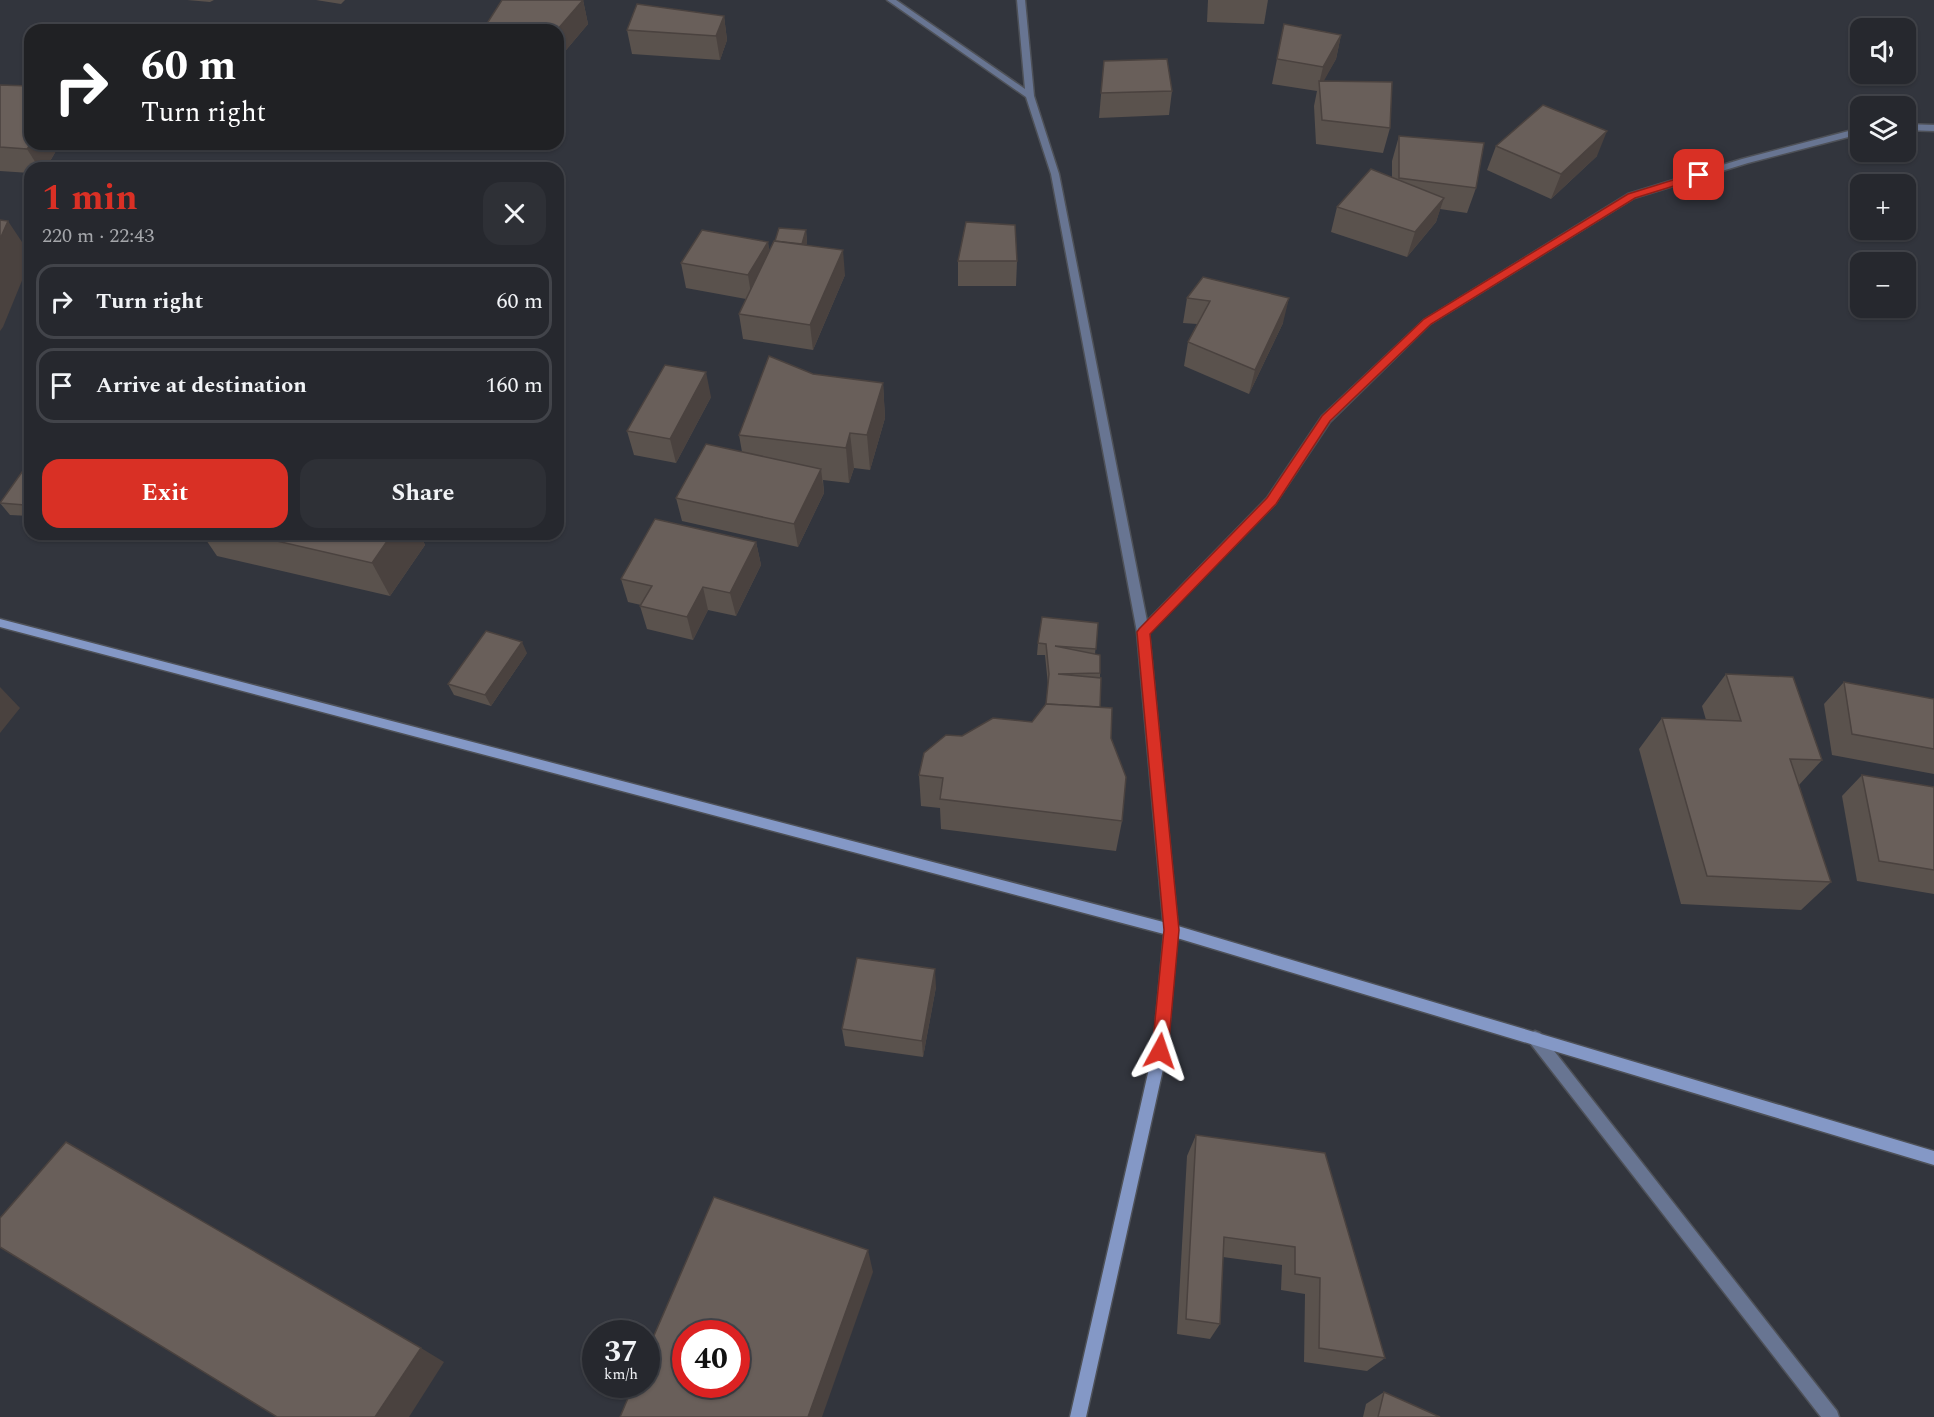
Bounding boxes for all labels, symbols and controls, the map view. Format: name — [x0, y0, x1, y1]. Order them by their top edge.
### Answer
map controls — [1850, 18, 1916, 318]
button: sound — [1850, 18, 1916, 84]
text: 60 m — [141, 35, 236, 98]
icon: right — [42, 48, 120, 126]
text: Turn right — [141, 92, 266, 134]
button: layers — [1850, 96, 1916, 162]
pin — [1673, 149, 1724, 200]
icon: arrive — [1682, 158, 1715, 191]
text: 1 min — [42, 171, 138, 226]
button: + — [1850, 174, 1916, 240]
button: close — [483, 182, 546, 245]
text: 220 m · 22:43 — [42, 221, 154, 251]
button: − — [1850, 252, 1916, 318]
icon: right — [45, 285, 78, 318]
text: Turn right — [96, 285, 203, 318]
text: 60 m — [497, 285, 543, 318]
icon: arrive — [45, 369, 78, 402]
text: Arrive at destination — [96, 369, 307, 402]
text: 160 m — [486, 369, 543, 402]
button: Exit — [42, 459, 288, 528]
button: Share — [300, 459, 546, 528]
position arrow — [1128, 1019, 1192, 1083]
speed limit sign: 40 — [672, 1320, 750, 1398]
text: 37 — [604, 1329, 638, 1375]
text: km/h — [604, 1363, 638, 1386]

